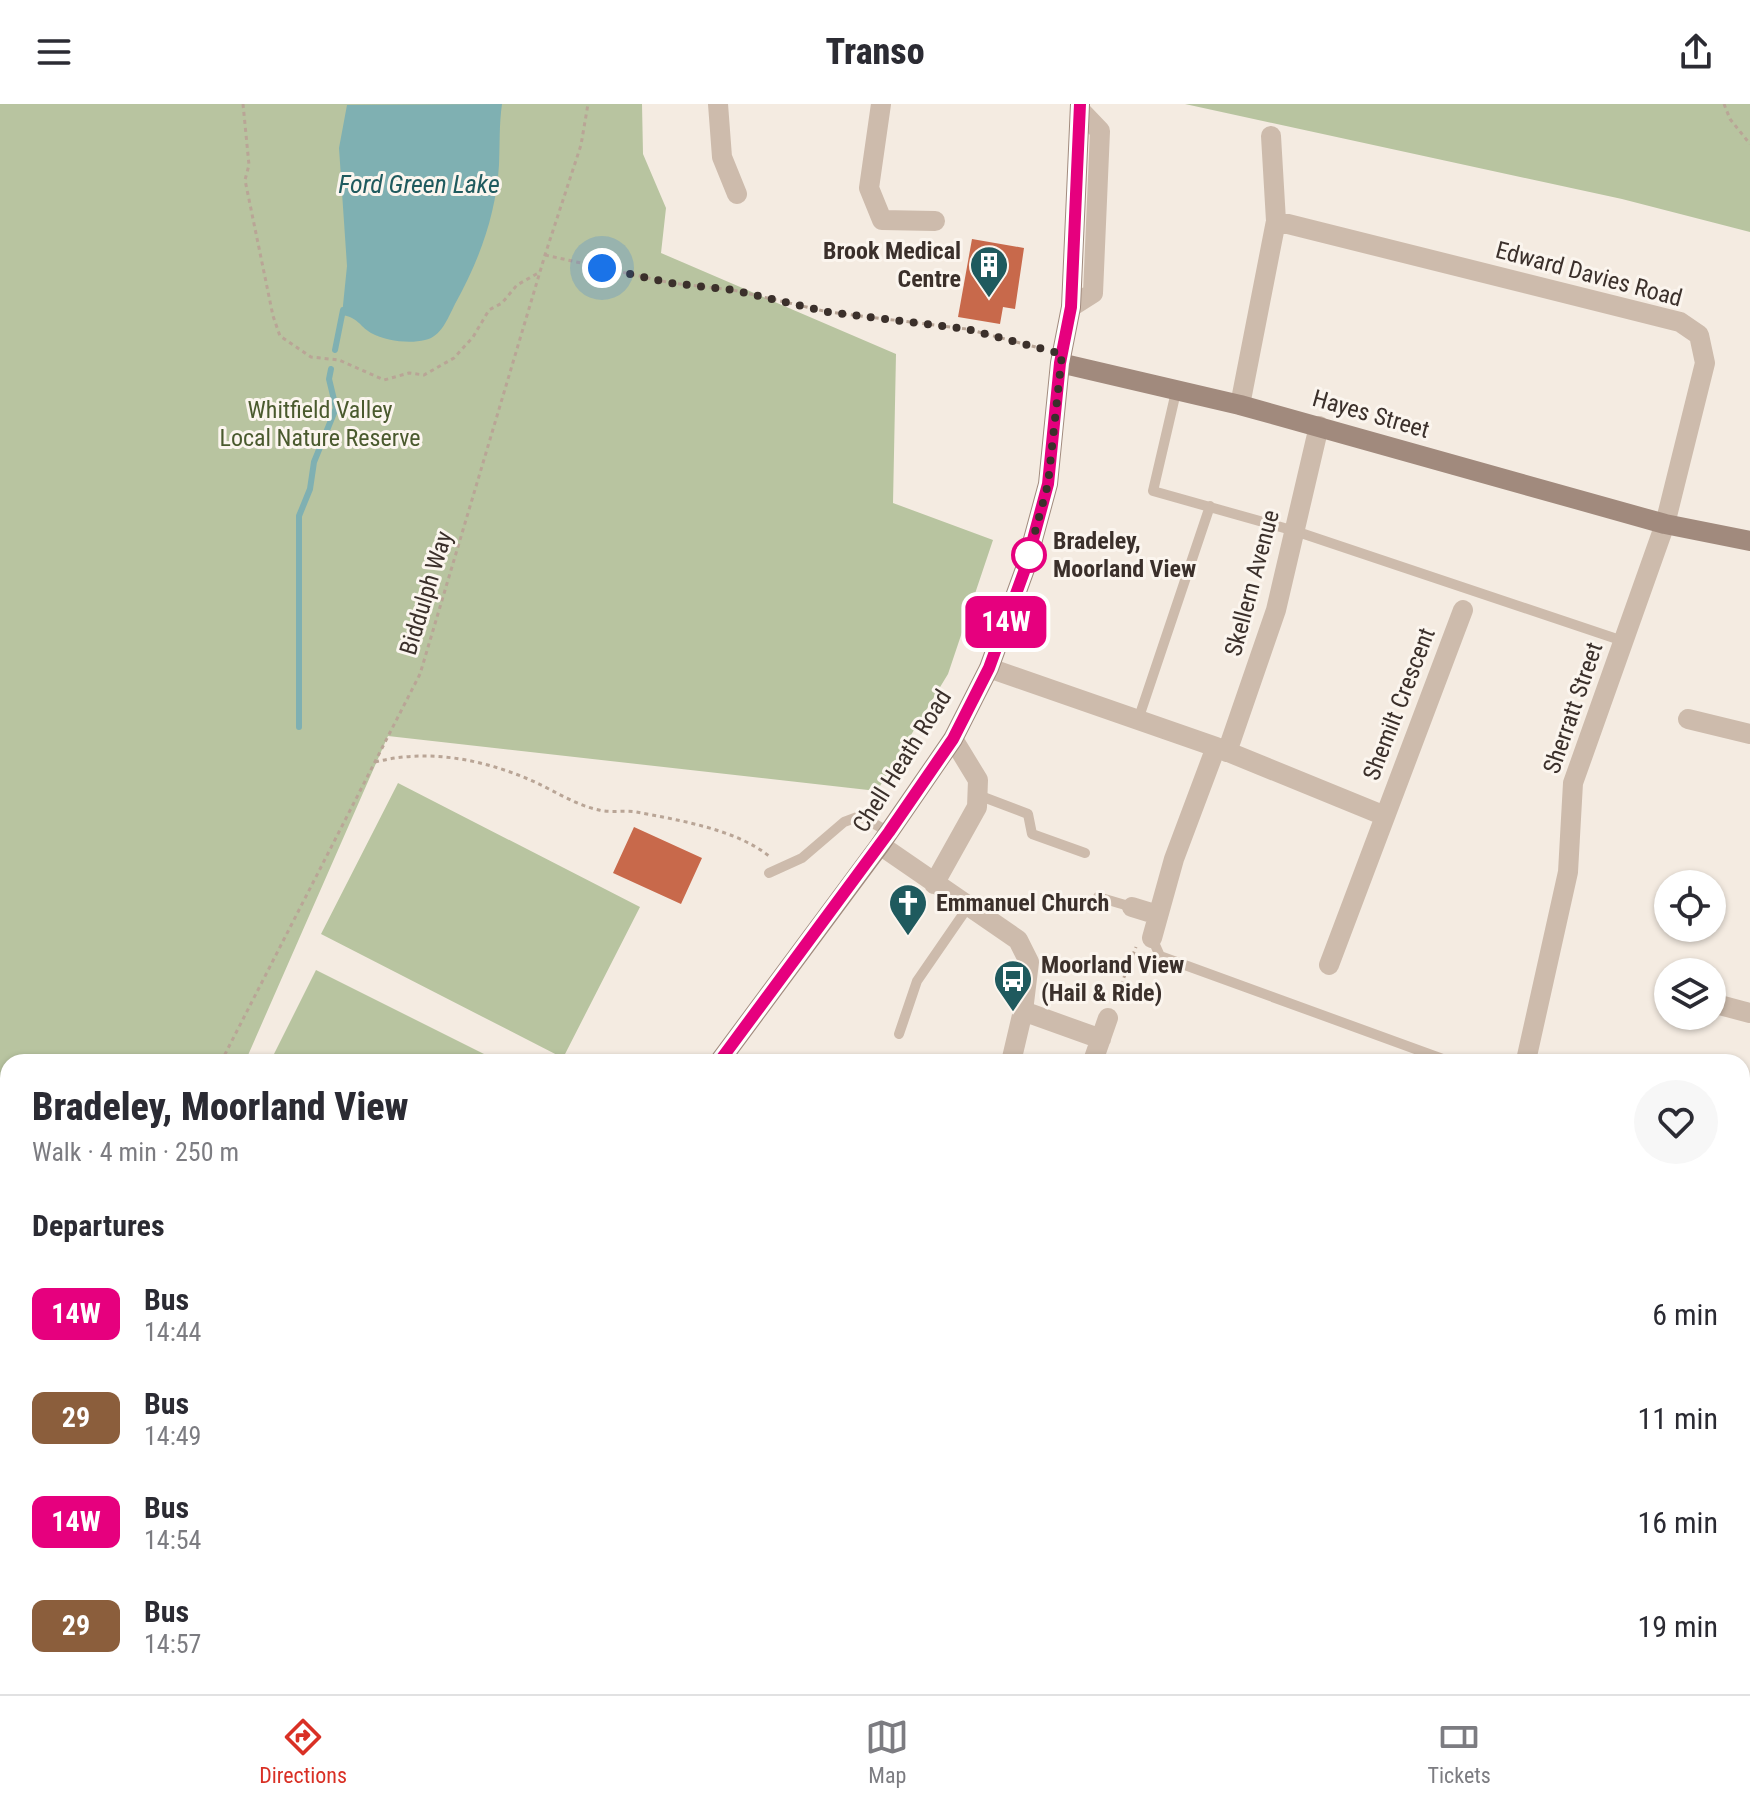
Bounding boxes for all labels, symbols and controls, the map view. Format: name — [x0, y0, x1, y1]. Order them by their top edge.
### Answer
icon: menu — [32, 30, 76, 74]
icon: share — [1674, 30, 1718, 74]
text: Transo — [825, 31, 925, 73]
water label: Ford Green Lake — [338, 169, 500, 199]
street label: Edward Davies Road — [1493, 236, 1685, 312]
place label: Brook Medical Centre — [823, 237, 961, 293]
building icon: Brook Medical Centre — [968, 244, 1010, 299]
your location — [582, 248, 622, 288]
street label: Hayes Street — [1309, 384, 1433, 444]
park label: Whitfield Valley Local Nature Reserve — [219, 396, 421, 452]
street label: Skellern Avenue — [1219, 507, 1285, 659]
place label: Bradeley, Moorland View — [1053, 527, 1196, 583]
street label: Biddulph Way — [394, 528, 458, 658]
marker: Bradeley, Moorland View — [1012, 538, 1046, 572]
line badge: 14W — [960, 596, 1052, 648]
text: 14W — [981, 605, 1031, 638]
street label: Shemilt Crescent — [1357, 624, 1441, 784]
street label: Sherratt Street — [1537, 639, 1609, 777]
street label: Chell Heath Road — [847, 684, 957, 838]
map controls — [1654, 870, 1726, 1030]
button: locate — [1654, 870, 1726, 942]
church icon: Emmanuel Church — [887, 882, 929, 937]
place label: Emmanuel Church — [936, 889, 1109, 917]
place label: Moorland View (Hail & Ride) — [1041, 951, 1184, 1007]
bus stop icon: Moorland View (Hail & Ride) — [992, 958, 1034, 1013]
button: layers — [1654, 958, 1726, 1030]
button: heart — [1634, 1080, 1718, 1164]
text: Bradeley, Moorland View — [32, 1085, 408, 1129]
text: Walk · 4 min · 250 m — [32, 1137, 239, 1167]
text: Departures — [32, 1208, 165, 1243]
text: Bus — [144, 1282, 189, 1317]
text: 14W — [51, 1297, 101, 1330]
text: 6 min — [1652, 1297, 1718, 1332]
text: 14:44 — [144, 1317, 201, 1347]
text: Bus — [144, 1386, 189, 1421]
text: 29 — [62, 1401, 90, 1434]
text: 11 min — [1637, 1401, 1718, 1436]
text: 14:49 — [144, 1421, 201, 1451]
text: Bus — [144, 1490, 189, 1525]
text: 14W — [51, 1505, 101, 1538]
text: 16 min — [1637, 1505, 1718, 1540]
text: 14:54 — [144, 1525, 201, 1555]
text: Bus — [144, 1594, 189, 1629]
text: 29 — [62, 1609, 90, 1642]
text: 19 min — [1637, 1609, 1718, 1644]
text: 14:57 — [144, 1629, 201, 1659]
tab: Directions — [259, 1715, 347, 1788]
tab: Map — [865, 1715, 909, 1788]
tab: Tickets — [1428, 1715, 1491, 1788]

